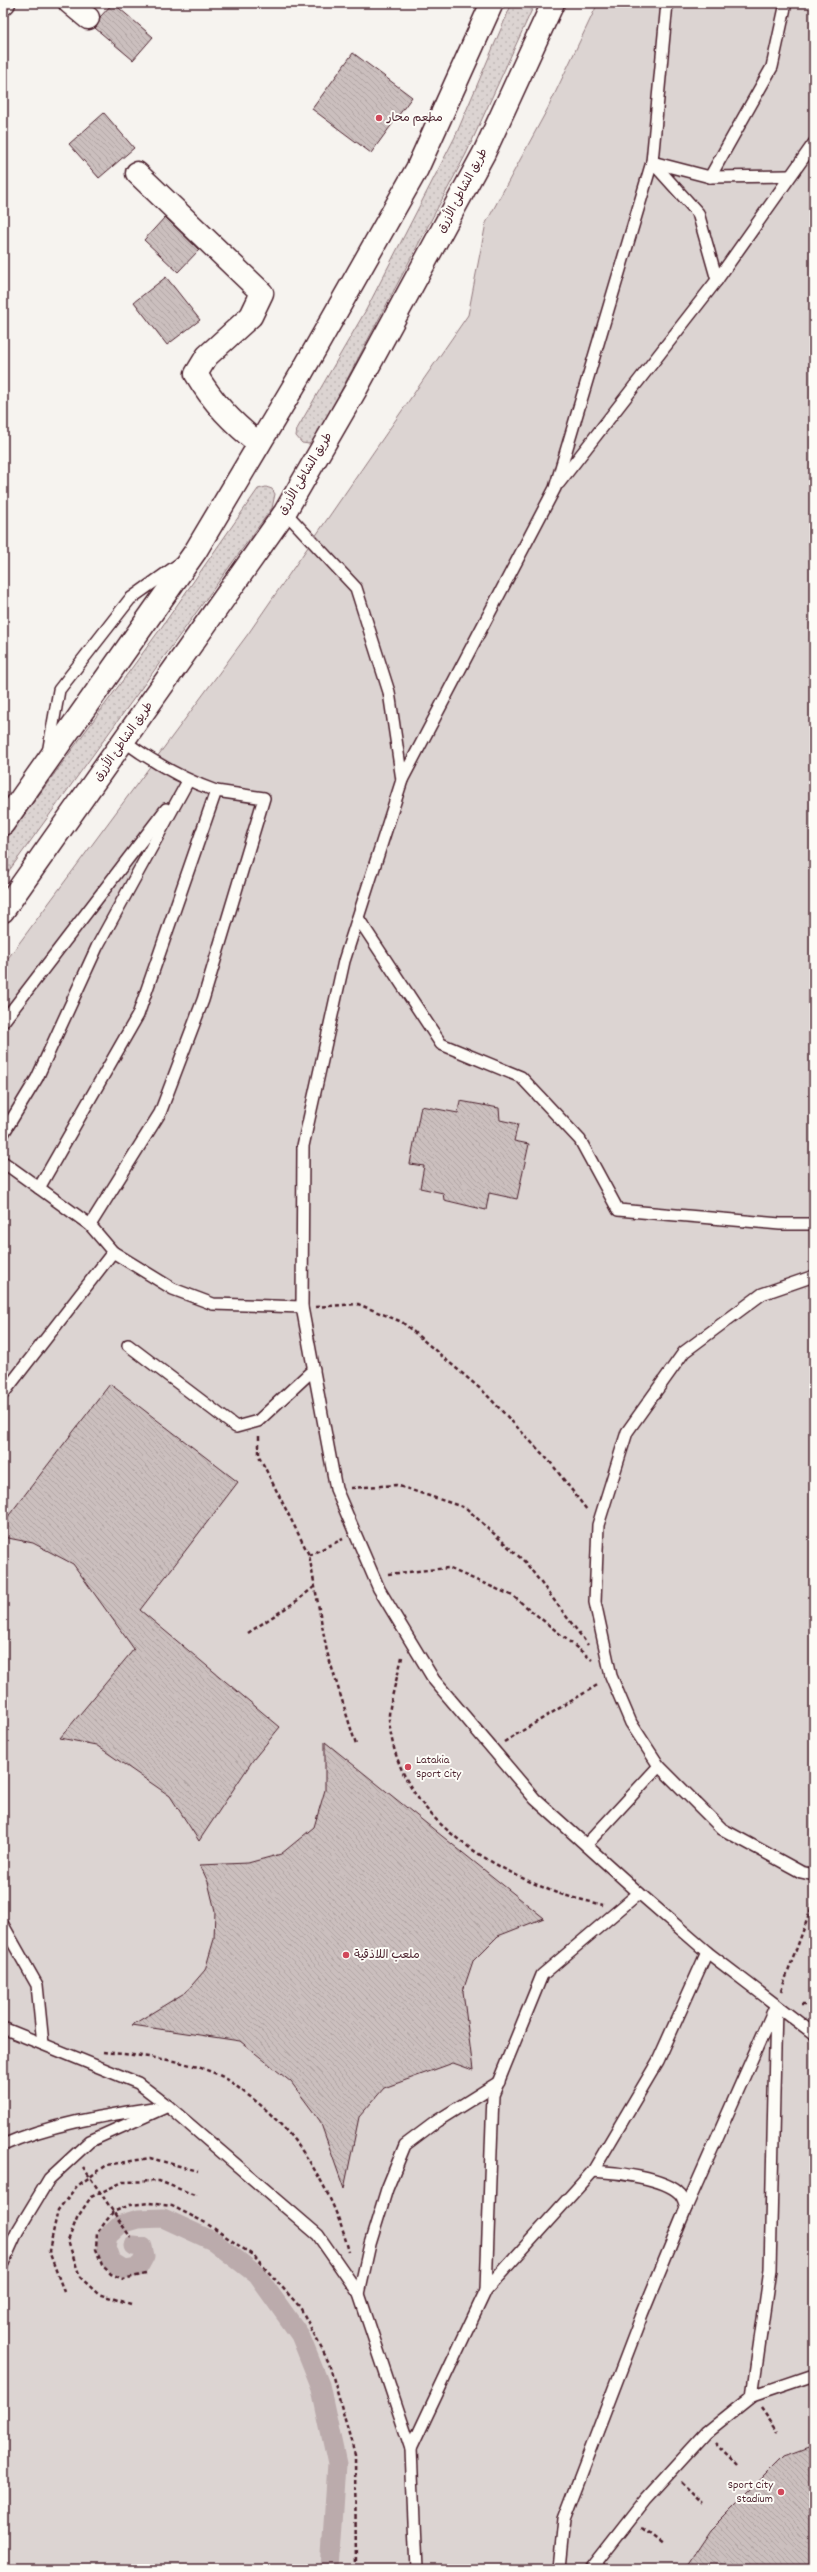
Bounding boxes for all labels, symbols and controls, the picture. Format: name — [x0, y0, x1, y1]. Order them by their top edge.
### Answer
place label: مطعم محار — [386, 110, 443, 127]
marker: مطعم محار — [374, 113, 384, 123]
street label: طريق الشاطئ الأزرق — [433, 145, 493, 236]
street label: طريق الشاطئ الأزرق — [274, 429, 337, 519]
street label: طريق الشاطئ الأزرق — [89, 698, 158, 785]
place label: Latakia Sport City — [416, 1752, 462, 1783]
marker: Latakia Sport City — [403, 1762, 413, 1772]
place label: ملعب اللاذقية — [354, 1947, 420, 1964]
marker: ملعب اللاذقية — [341, 1950, 351, 1960]
place label: Sport City Stadium — [728, 2477, 774, 2508]
marker: Sport City Stadium — [776, 2487, 786, 2497]

